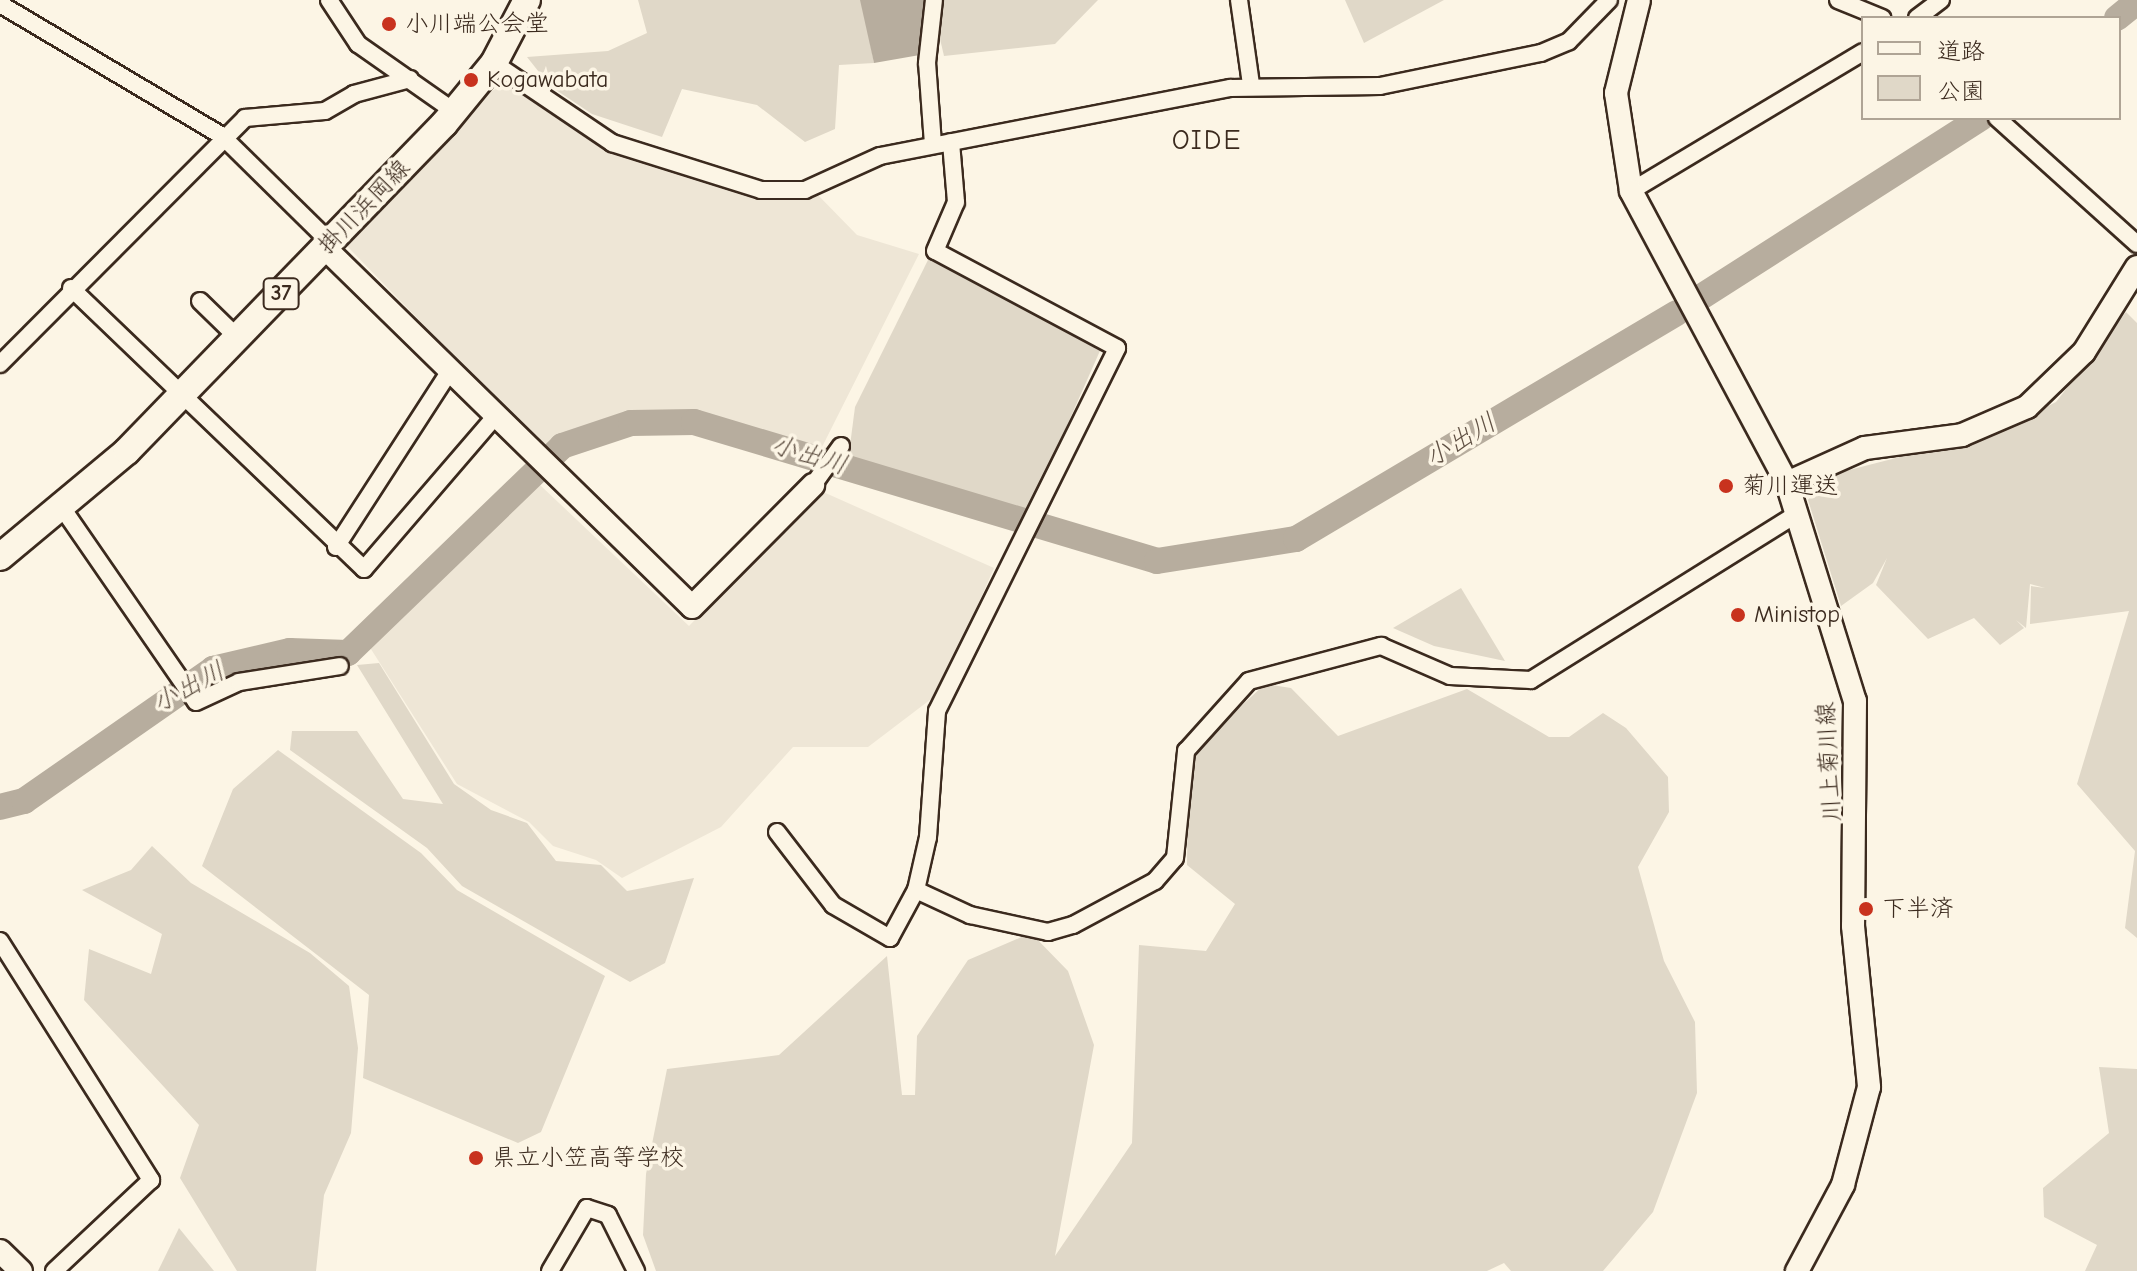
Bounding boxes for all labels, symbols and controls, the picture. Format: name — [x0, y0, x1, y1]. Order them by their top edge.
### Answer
place label: 小川端公会堂 — [405, 10, 549, 38]
marker: 小川端公会堂 — [380, 15, 398, 33]
legend — [1861, 16, 2121, 120]
text: 道路 — [1937, 37, 1985, 65]
place label: Kogawabata — [487, 66, 608, 94]
marker: Kogawabata — [462, 71, 480, 89]
text: 公園 — [1937, 77, 1985, 105]
district label: OIDE — [1172, 123, 1242, 157]
street label: 掛川浜岡線 — [312, 154, 416, 260]
road number: 37 — [261, 276, 301, 312]
water label: 小出川 — [1420, 408, 1502, 474]
water label: 小出川 — [767, 430, 851, 482]
place label: 菊川運送 — [1742, 472, 1838, 500]
marker: 菊川運送 — [1717, 477, 1735, 495]
place label: Ministop — [1754, 601, 1840, 629]
marker: Ministop — [1729, 606, 1747, 624]
water label: 小出川 — [147, 656, 231, 720]
street label: 川上菊川線 — [1811, 701, 1847, 823]
place label: 下半済 — [1882, 895, 1954, 923]
marker: 下半済 — [1857, 900, 1875, 918]
place label: 県立小笠高等学校 — [492, 1144, 684, 1172]
marker: 県立小笠高等学校 — [467, 1149, 485, 1167]

